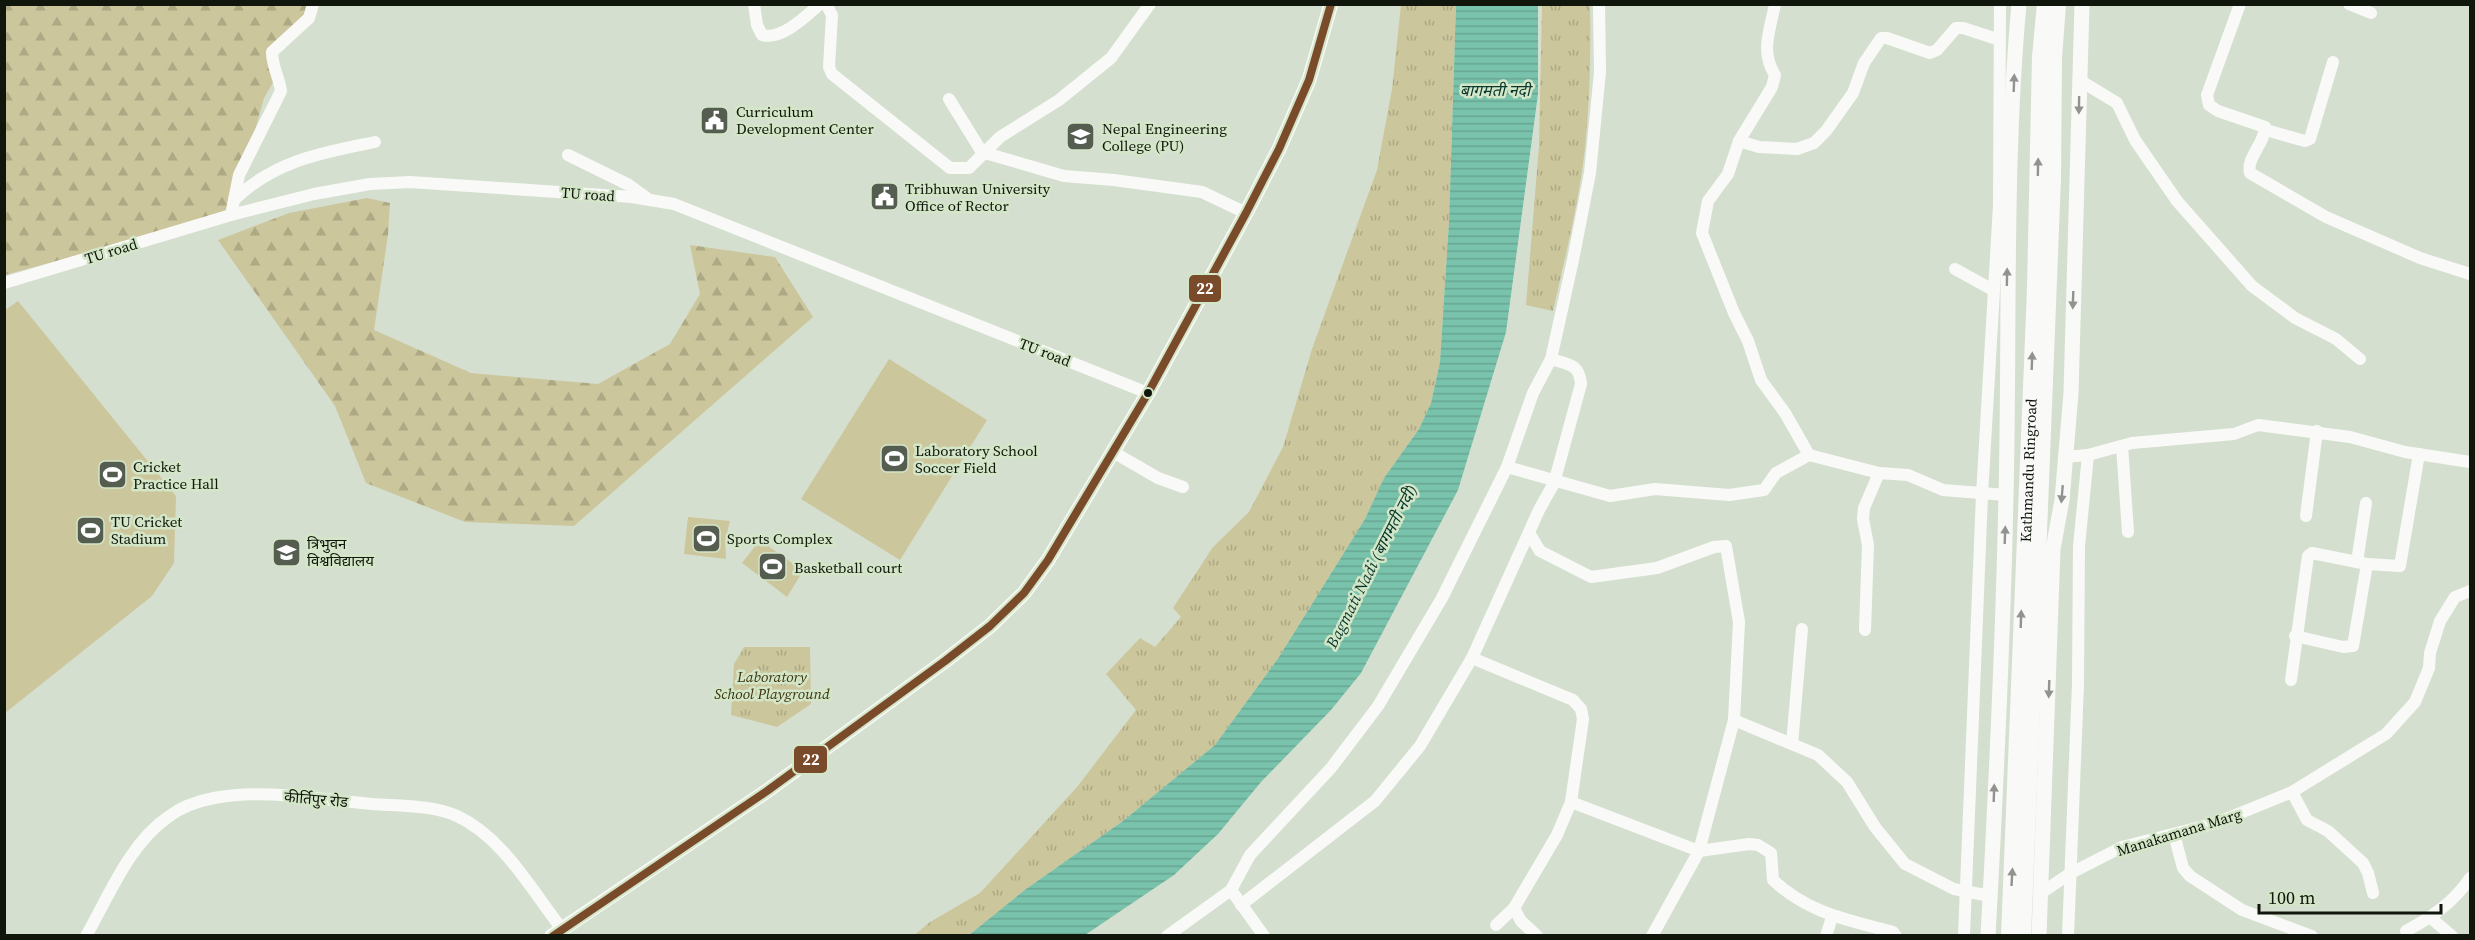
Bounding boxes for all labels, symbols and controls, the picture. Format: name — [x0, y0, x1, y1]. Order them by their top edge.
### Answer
one-way arrow — [2009, 73, 2018, 92]
water label: बागमती नदी — [1460, 79, 1533, 101]
one-way arrow — [2074, 95, 2084, 114]
place label: Curriculum Development Center — [736, 101, 874, 139]
public building icon: Curriculum Development Center — [699, 104, 731, 136]
place label: Nepal Engineering College (PU) — [1102, 118, 1227, 156]
school or university icon: Nepal Engineering College (PU) — [1065, 121, 1097, 153]
one-way arrow — [2033, 157, 2042, 176]
place label: Tribhuwan University Office of Rector — [905, 178, 1050, 216]
public building icon: Tribhuwan University Office of Rector — [868, 181, 900, 213]
street label: TU road — [560, 182, 616, 206]
street label: TU road — [82, 233, 140, 269]
one-way arrow — [2002, 268, 2012, 287]
line badge: 22 — [1188, 274, 1222, 303]
text: 22 — [1196, 277, 1214, 299]
one-way arrow — [2068, 290, 2078, 309]
street label: TU road — [1016, 333, 1074, 372]
one-way arrow — [2027, 352, 2036, 371]
unlabelled marker — [1142, 387, 1154, 399]
street label: Kathmandu Ringroad — [2014, 398, 2041, 543]
place label: Laboratory School Soccer Field — [915, 440, 1038, 478]
sports icon: Laboratory School Soccer Field — [878, 443, 910, 475]
place label: Cricket Practice Hall — [133, 456, 219, 494]
sports icon: Cricket Practice Hall — [96, 459, 128, 491]
water label: Bagmati Nadi (बागमती नदी) — [1320, 481, 1422, 652]
one-way arrow — [2057, 485, 2067, 504]
place label: TU Cricket Stadium — [111, 511, 182, 549]
sports icon: TU Cricket Stadium — [74, 514, 106, 546]
sports icon: Sports Complex — [690, 522, 722, 554]
one-way arrow — [2000, 526, 2009, 545]
place label: Sports Complex — [727, 528, 833, 549]
place label: त्रिभुवन विश्वविद्यालय — [307, 533, 374, 571]
school or university icon: त्रिभुवन विश्वविद्यालय — [270, 536, 302, 568]
sports icon: Basketball court — [757, 551, 789, 583]
place label: Basketball court — [794, 557, 902, 578]
one-way arrow — [2016, 610, 2026, 629]
park label: Laboratory School Playground — [714, 666, 830, 704]
one-way arrow — [2044, 679, 2053, 698]
line badge: 22 — [793, 745, 828, 774]
text: 22 — [802, 748, 820, 770]
one-way arrow — [1990, 784, 1999, 803]
street label: कीर्तिपुर रोड — [283, 786, 350, 812]
street label: Manakamana Marg — [2114, 803, 2244, 861]
one-way arrow — [2007, 868, 2016, 887]
scale bar — [2259, 877, 2440, 915]
text: 100 m — [2268, 885, 2315, 910]

